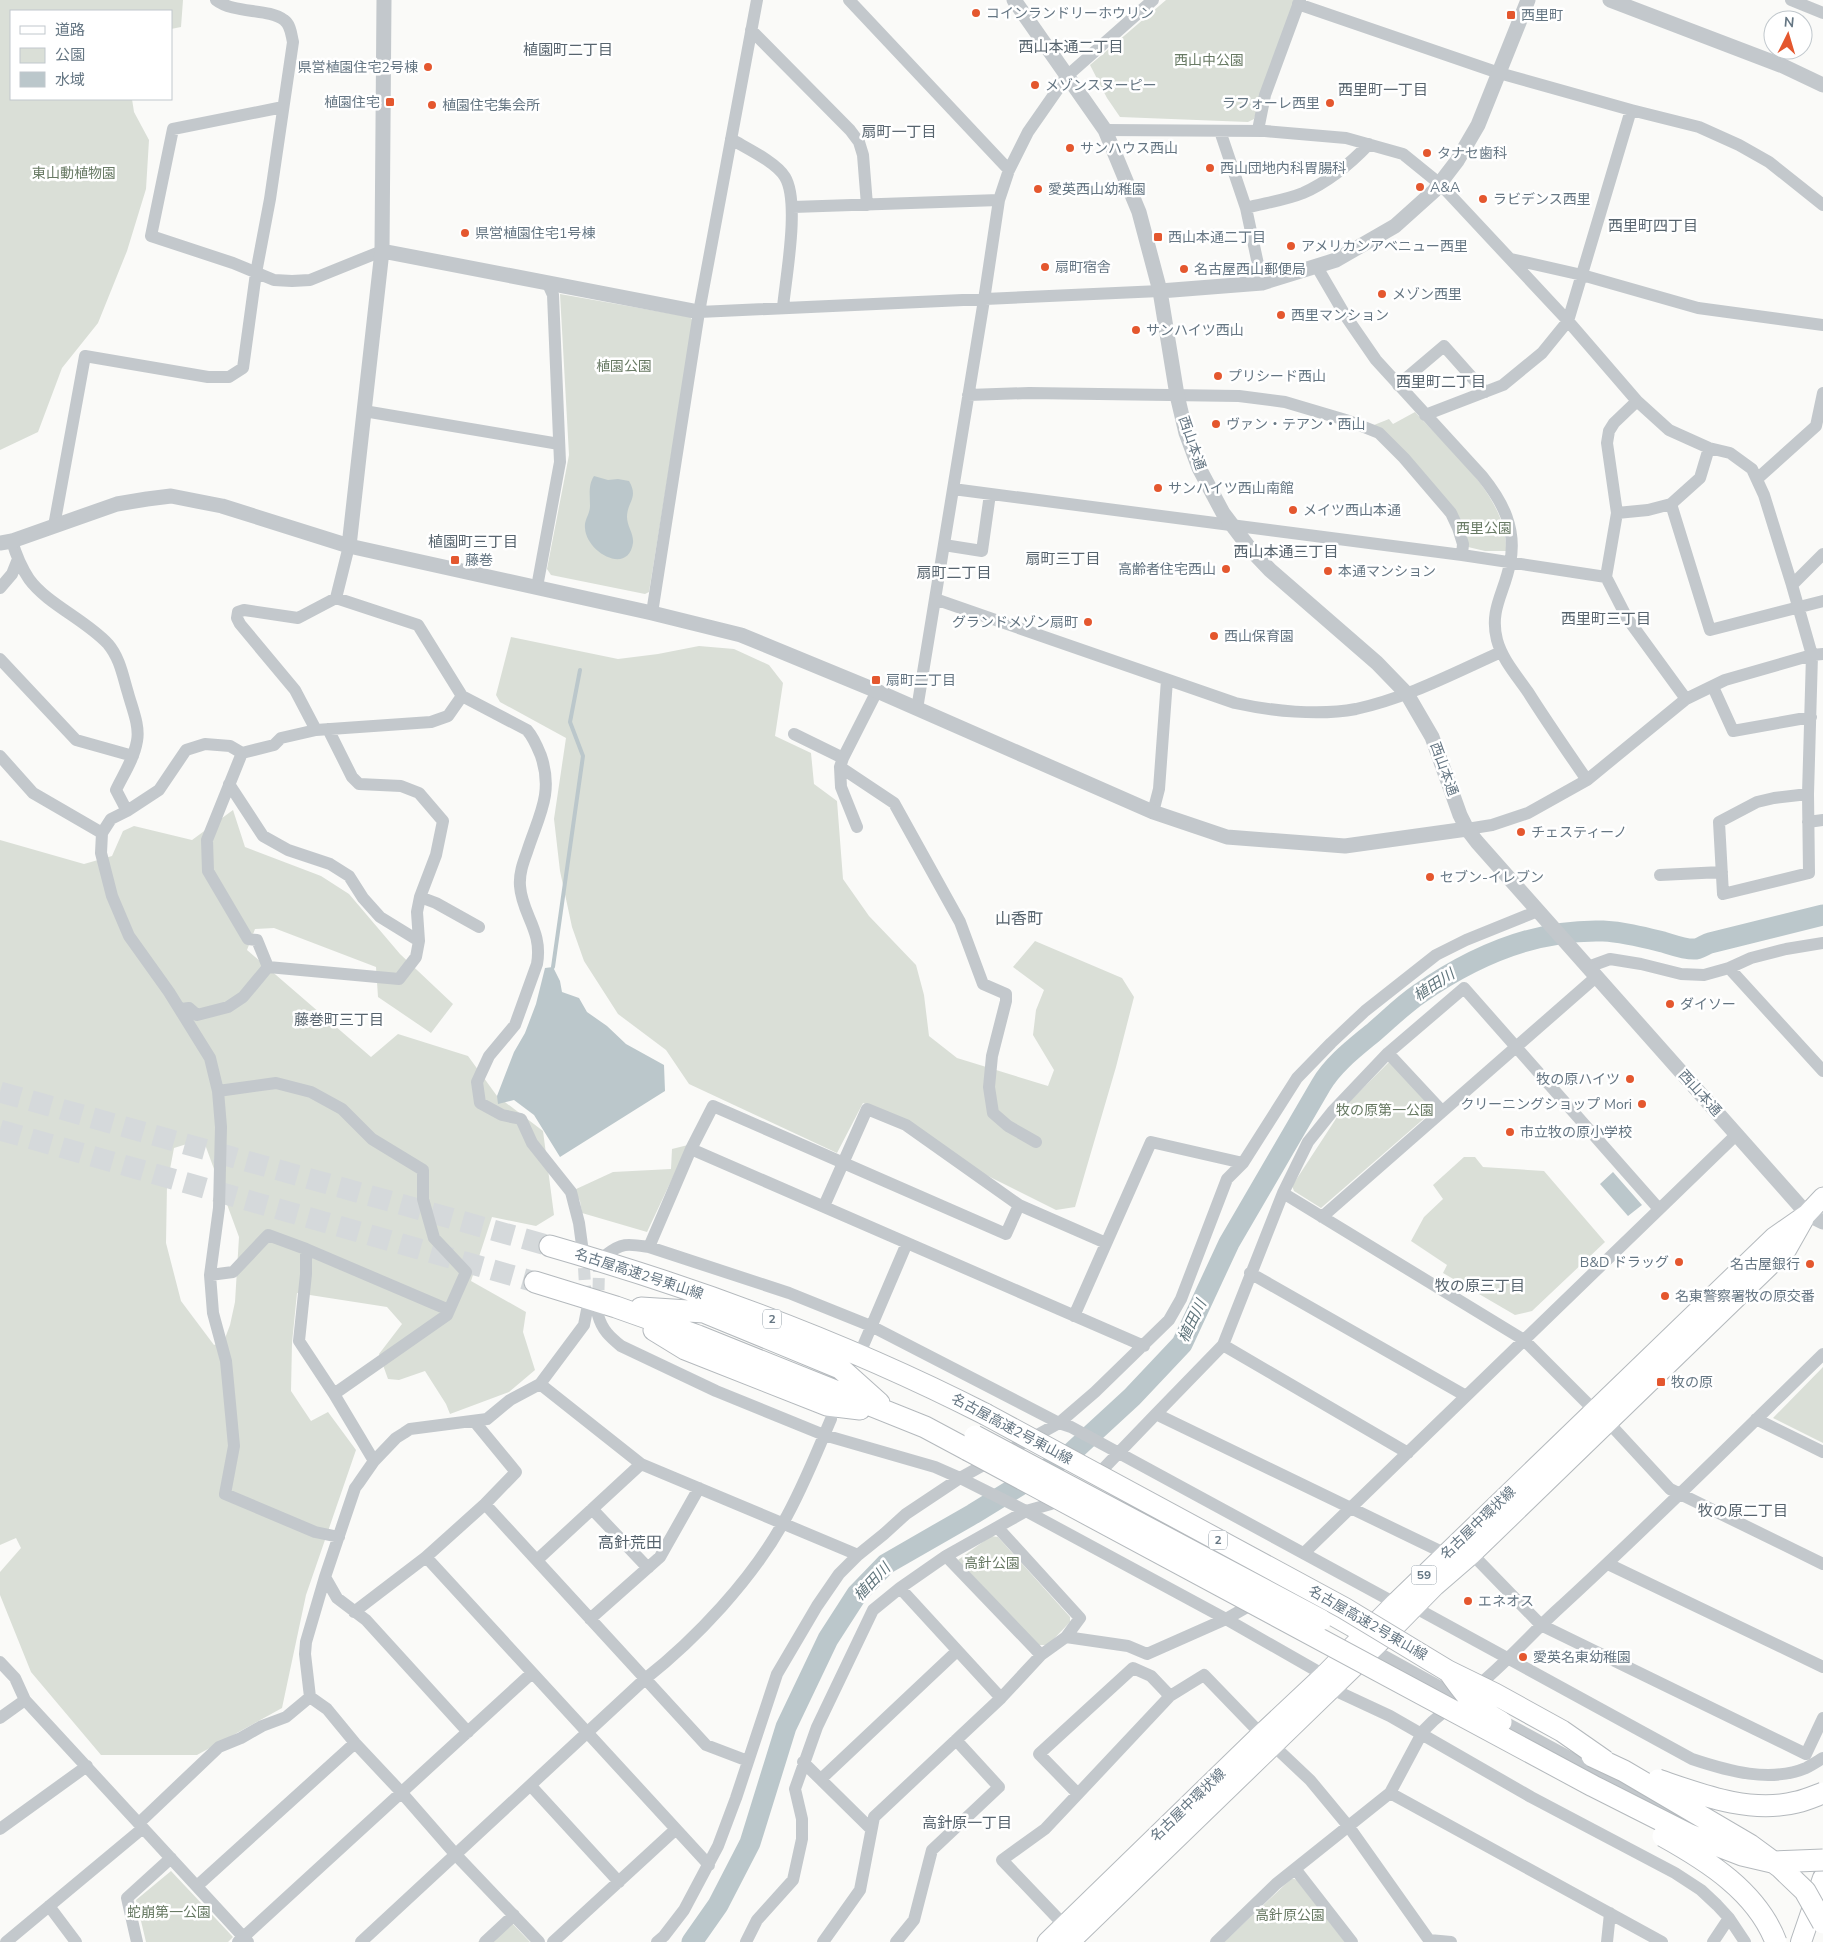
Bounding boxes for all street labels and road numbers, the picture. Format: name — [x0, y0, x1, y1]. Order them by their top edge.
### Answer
street label: 西山本通 — [1174, 413, 1210, 473]
street label: 西山本通 — [1425, 739, 1463, 799]
street label: 西山本通 — [1674, 1066, 1726, 1120]
street label: 名古屋高速2号東山線 — [572, 1244, 706, 1304]
road number: 2 — [763, 1310, 781, 1328]
street label: 名古屋高速2号東山線 — [948, 1389, 1076, 1469]
street label: 名古屋中環状線 — [1436, 1482, 1520, 1564]
road number: 2 — [1209, 1530, 1227, 1550]
road number: 59 — [1412, 1566, 1436, 1584]
street label: 名古屋高速2号東山線 — [1305, 1581, 1431, 1665]
street label: 名古屋中環状線 — [1146, 1764, 1230, 1846]

